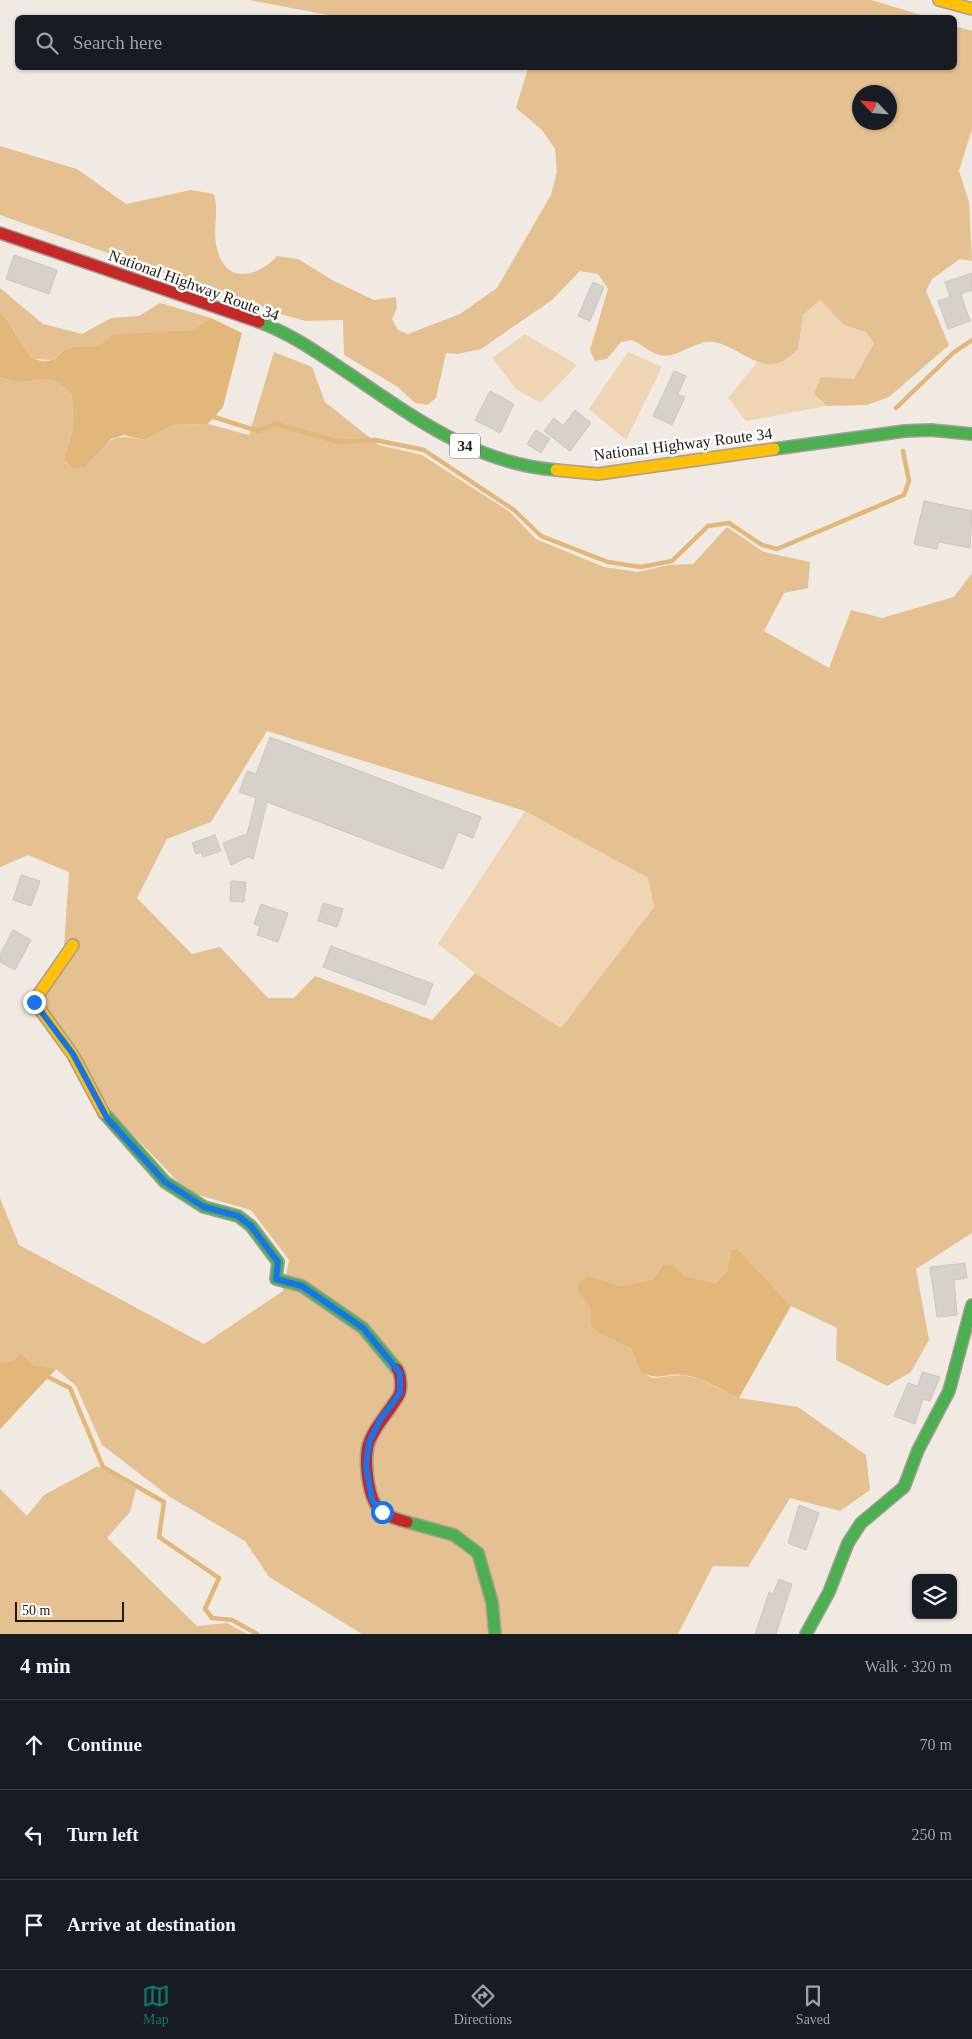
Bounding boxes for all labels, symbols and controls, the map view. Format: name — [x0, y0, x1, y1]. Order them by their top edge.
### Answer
search box — [15, 15, 957, 70]
icon: search — [33, 29, 61, 57]
text: Search here — [73, 32, 162, 53]
north arrow — [852, 85, 897, 130]
street label: National Highway Route 34 — [106, 246, 281, 325]
street label: National Highway Route 34 — [593, 425, 773, 464]
road number: 34 — [450, 434, 480, 458]
route end — [23, 991, 46, 1014]
route start — [371, 1501, 394, 1524]
map controls — [912, 1574, 957, 1619]
button: layers — [912, 1574, 957, 1619]
scale bar — [15, 1599, 124, 1622]
text: 50 m — [22, 1603, 50, 1618]
text: 4 min — [20, 1654, 71, 1678]
text: Walk · 320 m — [865, 1658, 952, 1675]
icon: ahead — [20, 1731, 48, 1759]
text: Continue — [67, 1734, 142, 1755]
text: 70 m — [920, 1736, 952, 1753]
icon: left — [20, 1821, 48, 1849]
text: Turn left — [67, 1824, 139, 1845]
text: 250 m — [912, 1826, 952, 1843]
icon: arrive — [20, 1911, 48, 1939]
text: Arrive at destination — [67, 1914, 236, 1935]
tab: Map — [142, 1982, 170, 2028]
tab: Directions — [454, 1982, 512, 2028]
tab: Saved — [796, 1982, 830, 2028]

